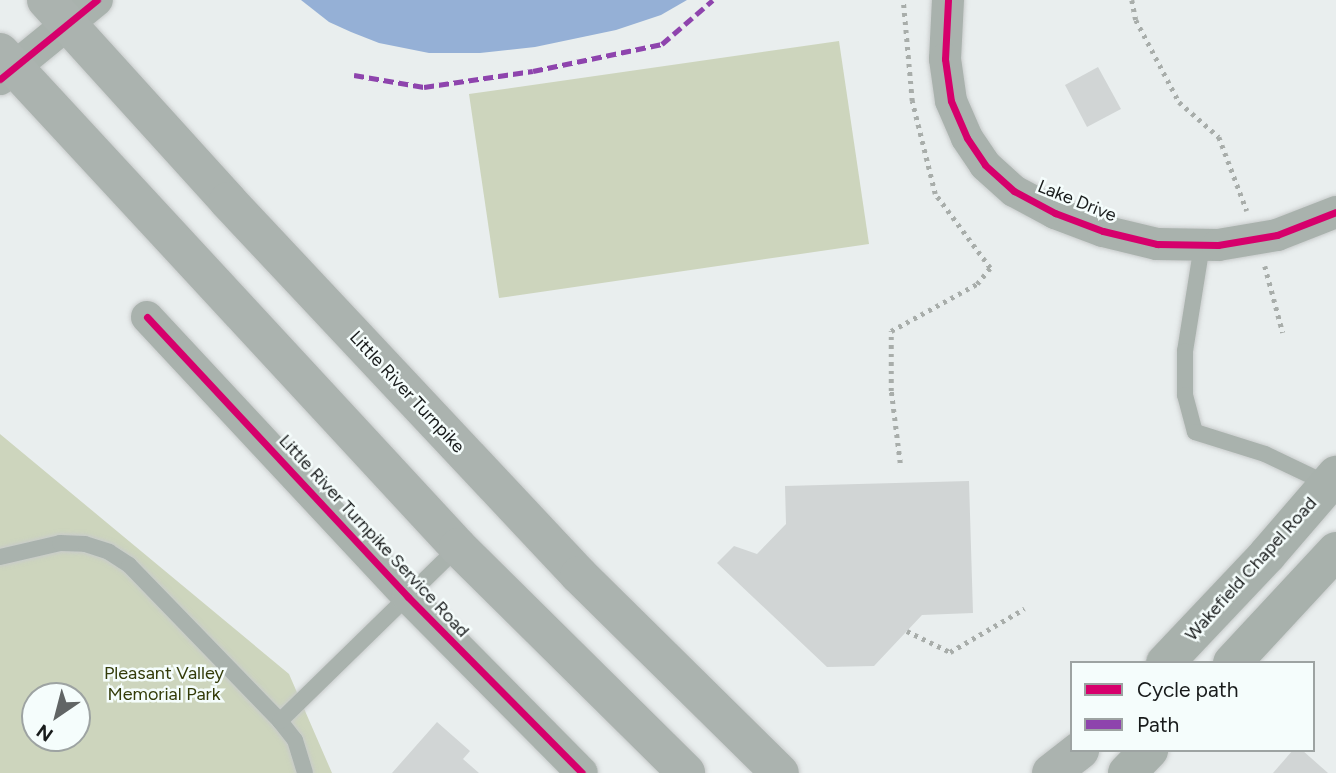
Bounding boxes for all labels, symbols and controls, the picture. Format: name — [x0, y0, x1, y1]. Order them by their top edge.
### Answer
street label: Lake Drive — [1034, 175, 1120, 227]
street label: Little River Turnpike — [345, 327, 469, 457]
street label: Little River Turnpike Service Road — [274, 430, 474, 642]
street label: Wakefield Chapel Road — [1181, 493, 1321, 645]
legend — [1070, 661, 1315, 752]
park label: Pleasant Valley Memorial Park — [104, 663, 224, 706]
text: Cycle path — [1137, 677, 1238, 702]
north arrow — [21, 682, 91, 752]
text: Path — [1137, 712, 1179, 737]
text: N — [32, 719, 57, 747]

